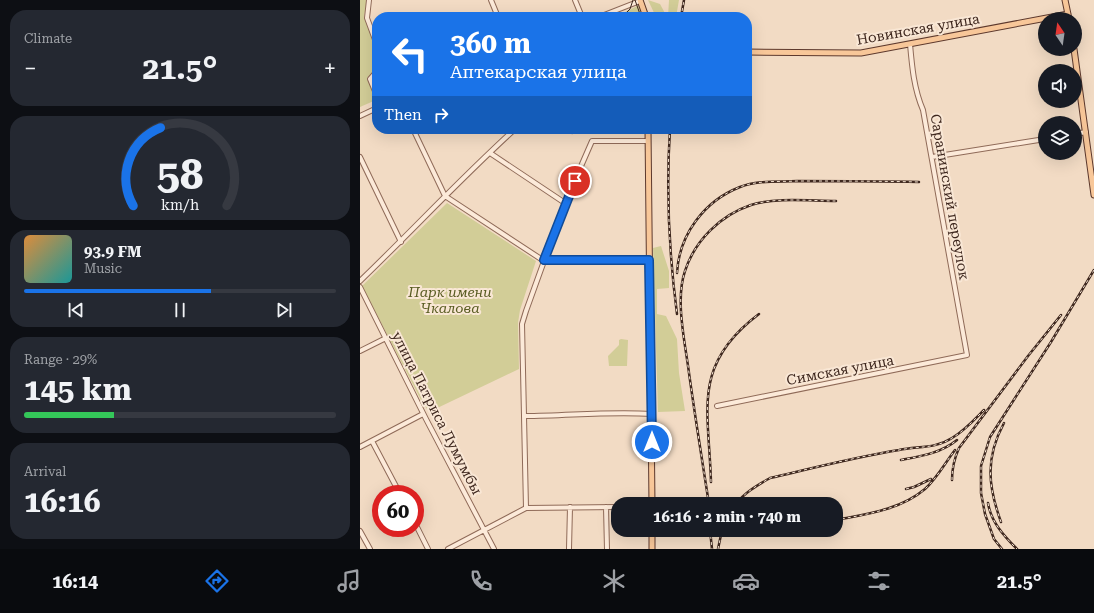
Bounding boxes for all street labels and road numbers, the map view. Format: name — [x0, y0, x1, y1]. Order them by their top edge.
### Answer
street label: Новинская улица — [855, 10, 981, 48]
street label: Саранинский переулок — [927, 113, 973, 281]
street label: улица Патриса Лумумбы — [389, 329, 485, 497]
street label: Симская улица — [785, 352, 895, 388]

